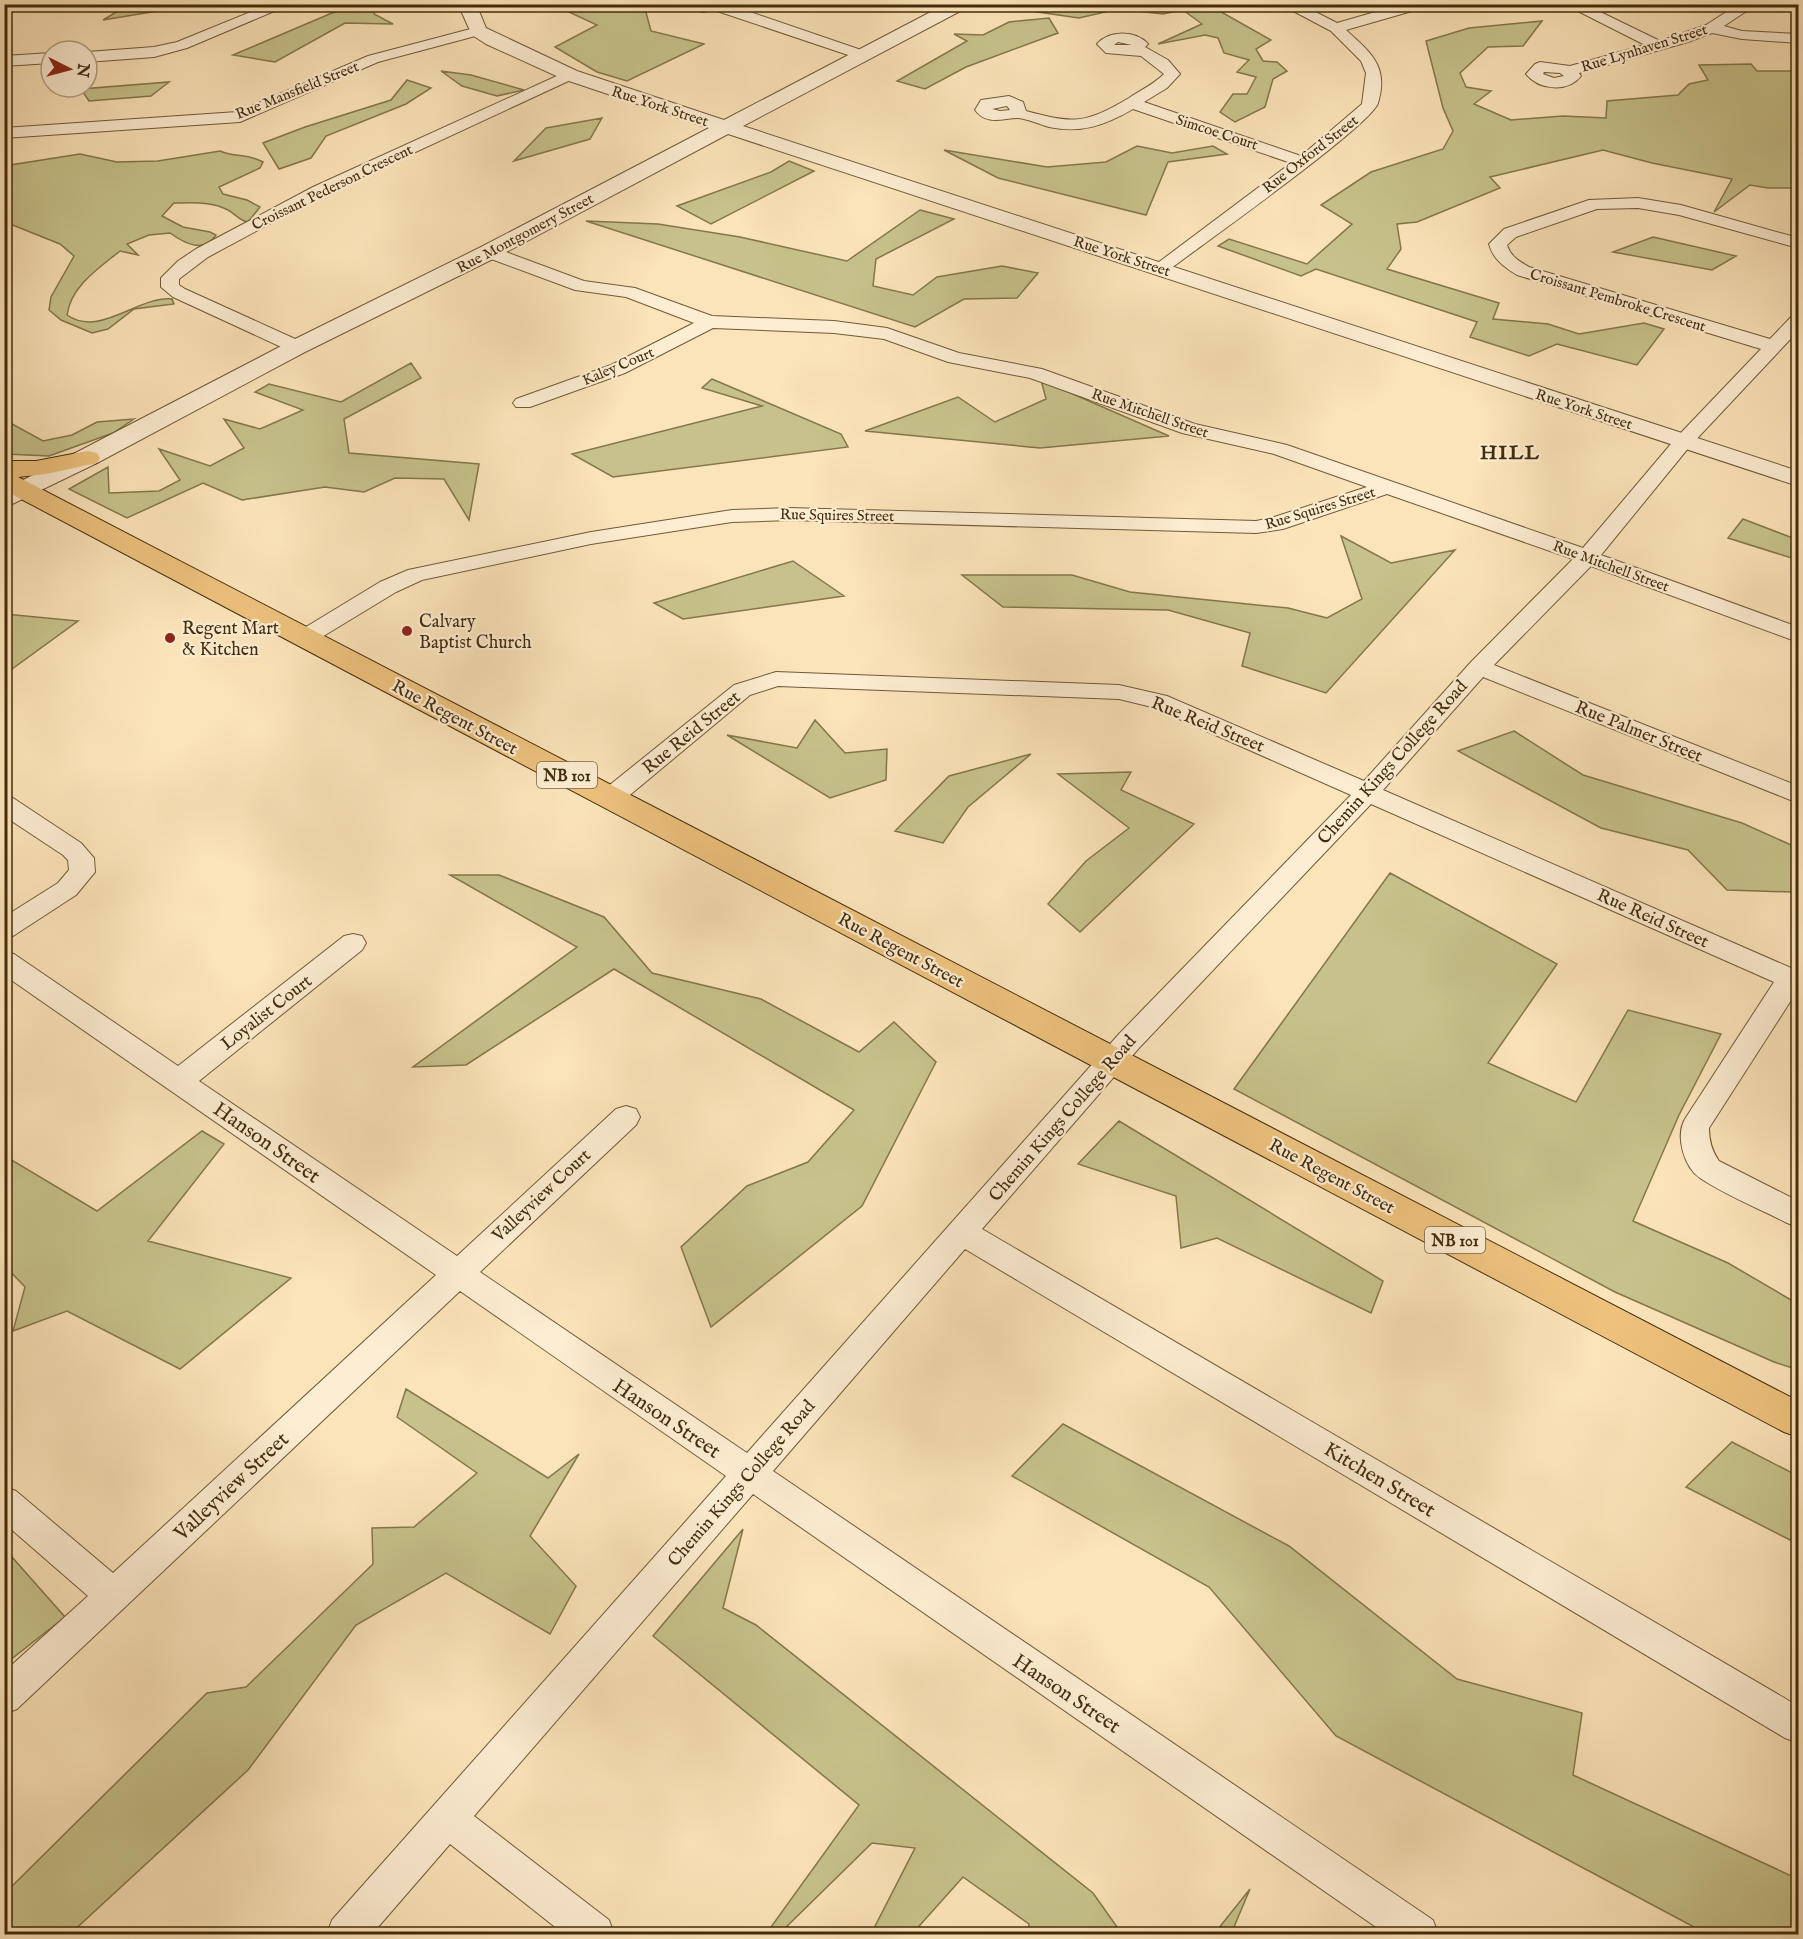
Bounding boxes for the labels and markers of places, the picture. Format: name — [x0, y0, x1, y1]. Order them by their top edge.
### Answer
place label: Calvary Baptist Church — [419, 611, 532, 655]
place label: Regent Mart & Kitchen — [182, 618, 279, 662]
marker: Calvary Baptist Church — [400, 624, 414, 638]
marker: Regent Mart & Kitchen — [163, 631, 177, 645]

